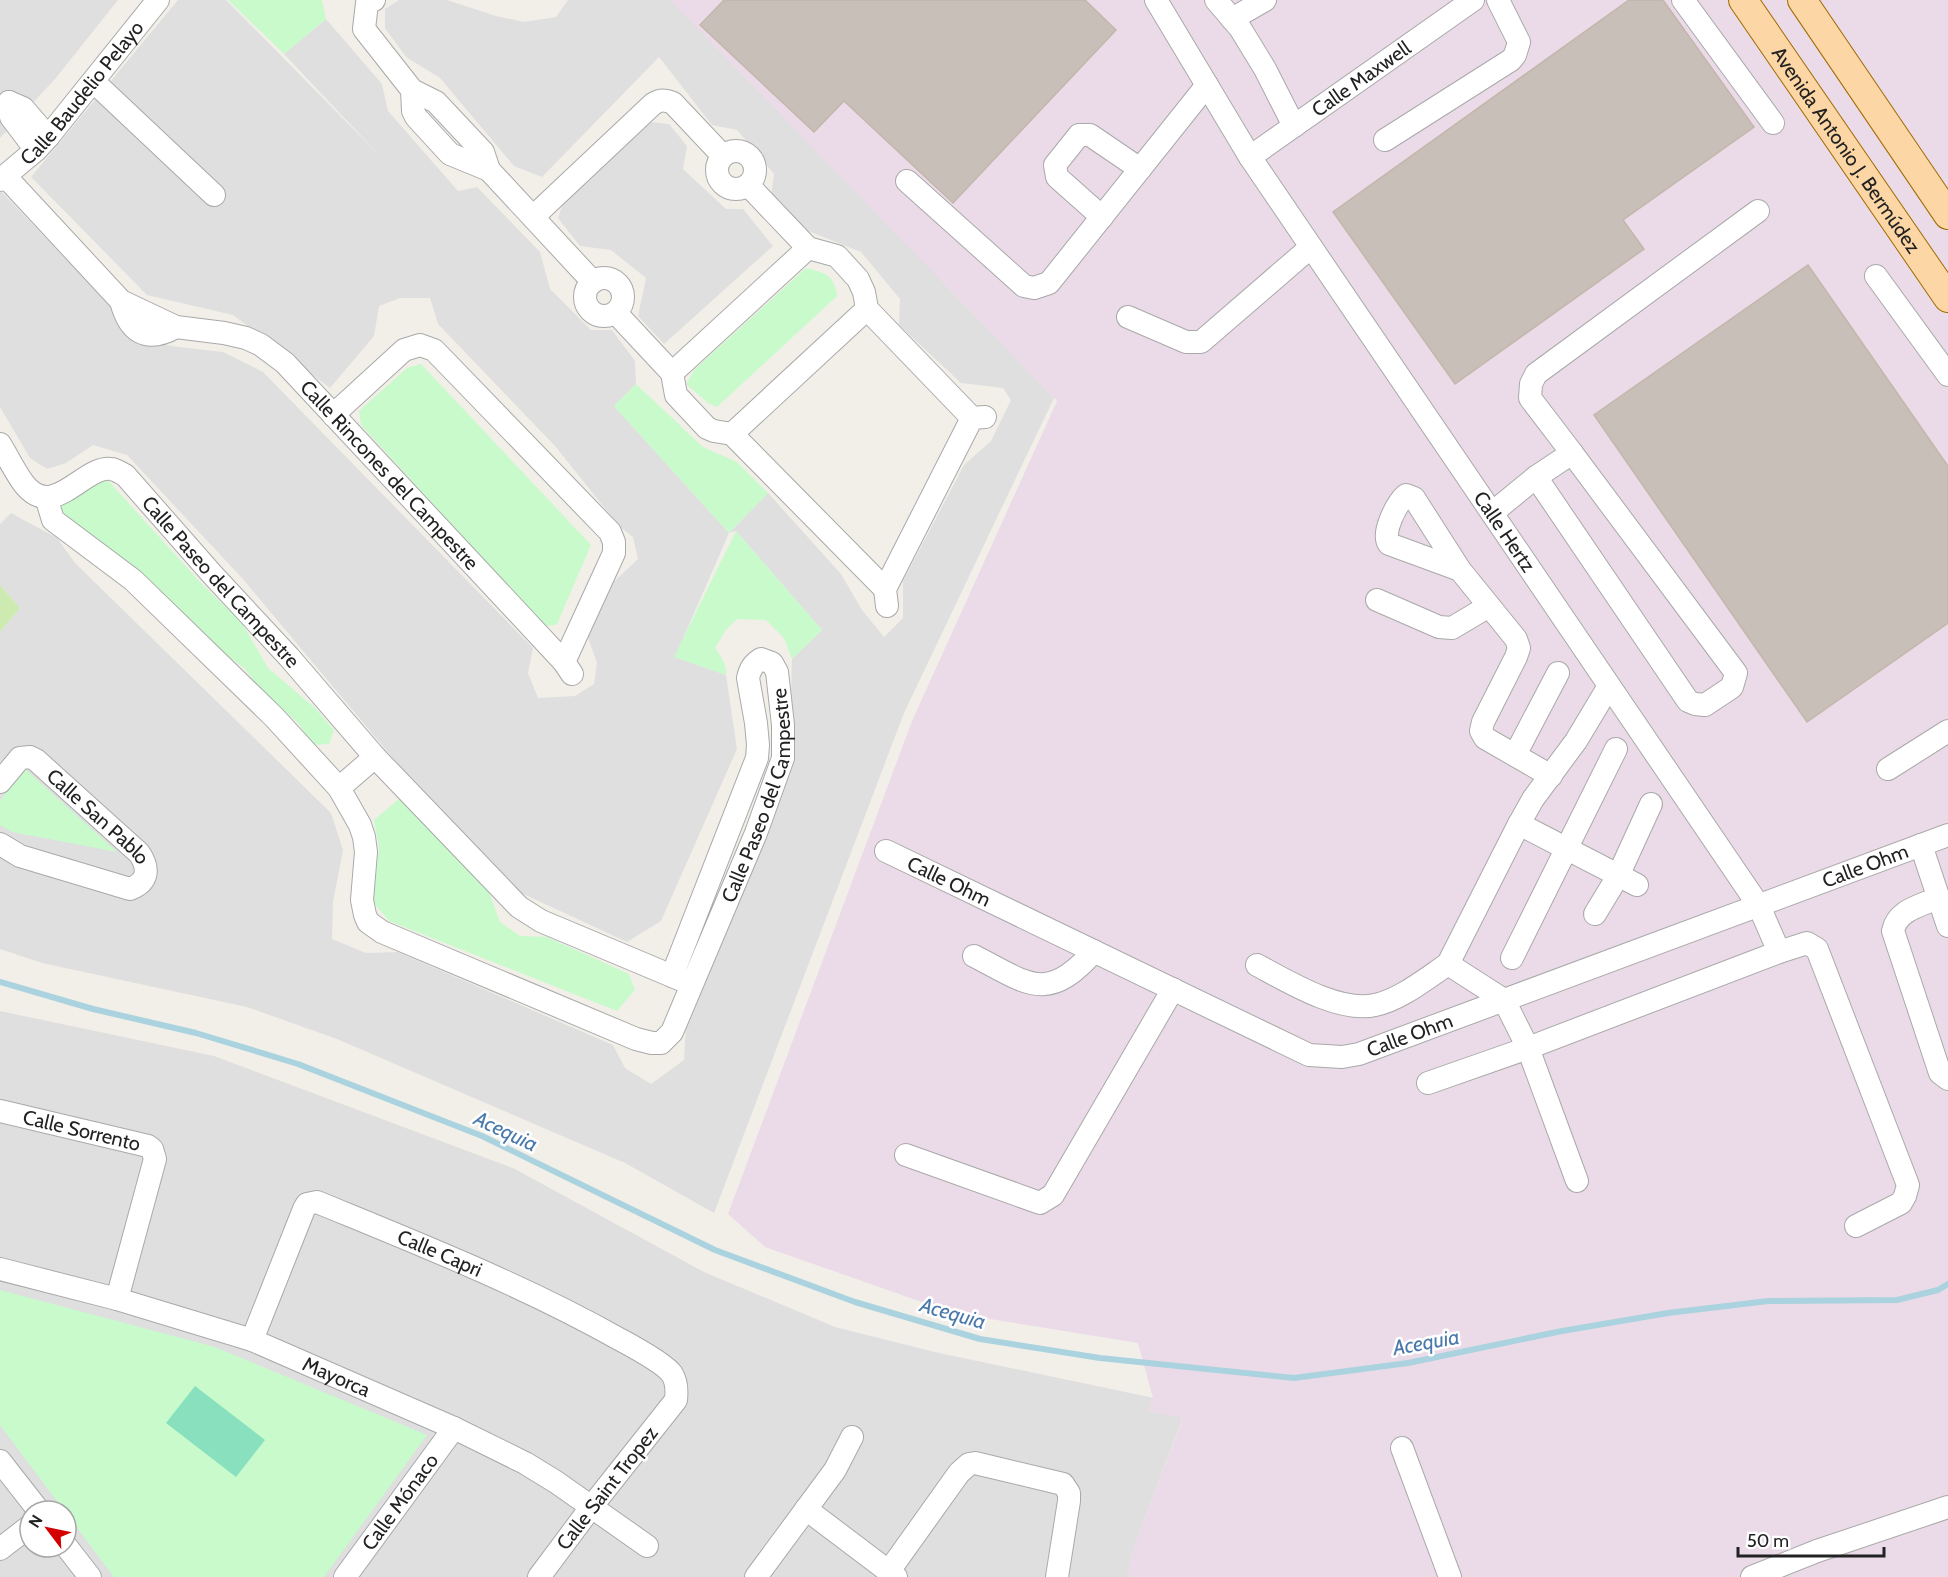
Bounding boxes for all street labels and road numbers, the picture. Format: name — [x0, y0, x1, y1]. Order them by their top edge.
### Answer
street label: Calle Baudelio Pelayo — [15, 16, 148, 170]
street label: Calle Maxwell — [1307, 36, 1416, 122]
street label: Avenida Antonio J. Bermúdez — [1767, 42, 1926, 258]
street label: Calle Rincones del Campestre — [295, 375, 484, 575]
street label: Calle Hertz — [1469, 487, 1541, 577]
street label: Calle Paseo del Campestre — [137, 491, 305, 673]
street label: Calle Paseo del Campestre — [716, 687, 795, 906]
street label: Calle San Pablo — [42, 764, 155, 868]
street label: Calle Ohm — [1819, 839, 1911, 893]
street label: Calle Ohm — [903, 851, 995, 912]
street label: Calle Ohm — [1363, 1008, 1456, 1062]
street label: Calle Sorrento — [21, 1105, 143, 1156]
street label: Calle Capri — [394, 1224, 486, 1282]
street label: Mayorca — [299, 1352, 374, 1402]
street label: Calle Saint Tropez — [551, 1421, 663, 1555]
street label: Calle Mónaco — [357, 1449, 443, 1555]

